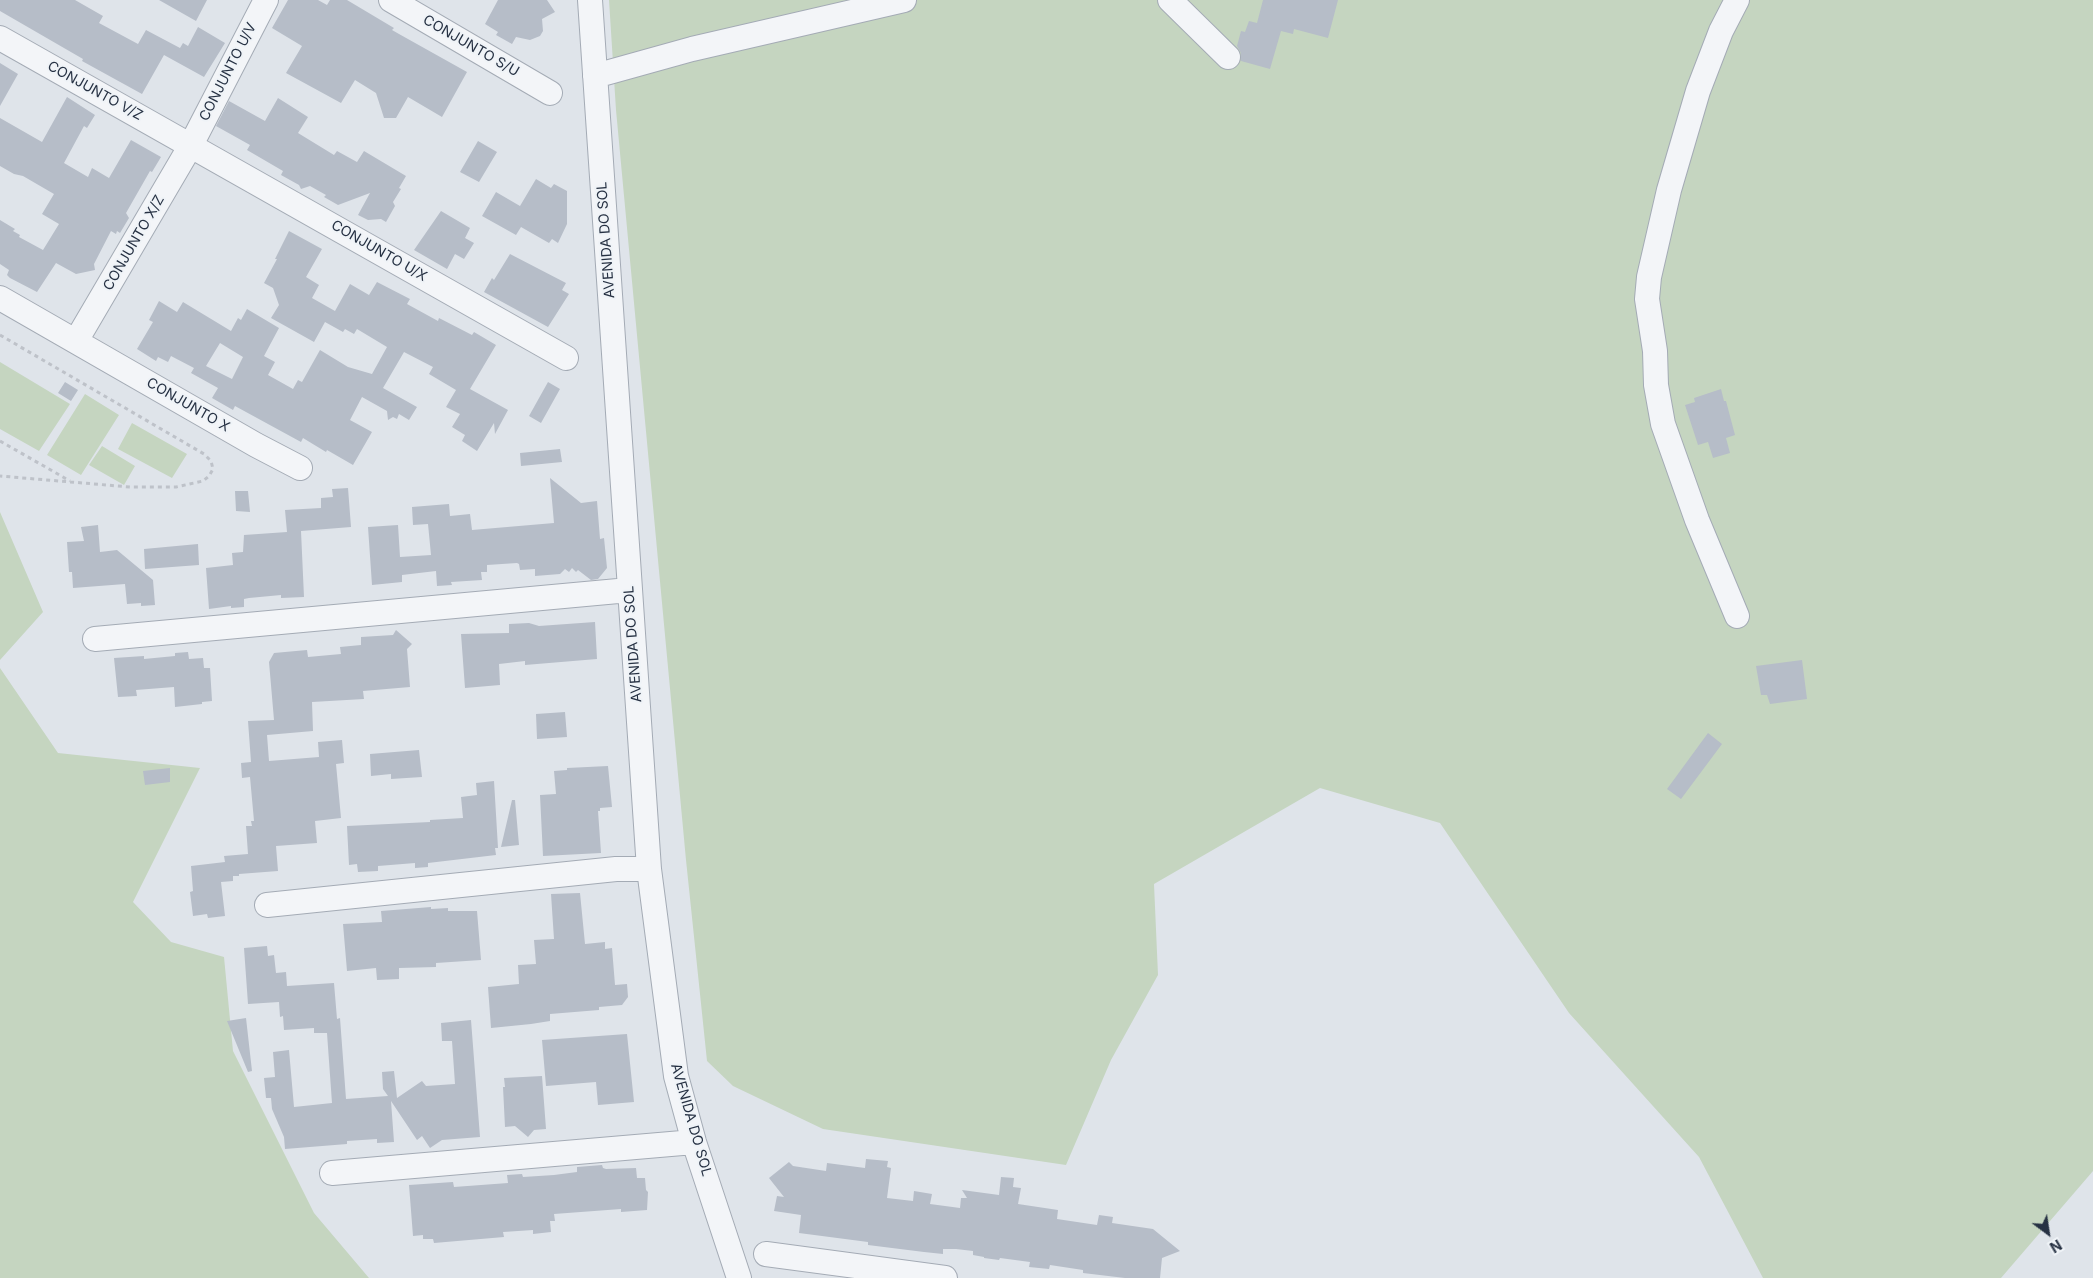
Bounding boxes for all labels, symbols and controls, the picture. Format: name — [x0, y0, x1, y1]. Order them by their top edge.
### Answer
street label: CONJUNTO S/U — [420, 12, 522, 80]
street label: CONJUNTO U/V — [196, 20, 260, 124]
street label: CONJUNTO V/Z — [44, 58, 146, 124]
street label: AVENIDA DO SOL — [594, 181, 618, 299]
street label: CONJUNTO X/Z — [100, 192, 168, 294]
street label: CONJUNTO U/X — [328, 217, 430, 285]
street label: CONJUNTO X — [143, 374, 233, 436]
street label: AVENIDA DO SOL — [621, 585, 645, 703]
street label: AVENIDA DO SOL — [667, 1062, 715, 1178]
north arrow — [2023, 1208, 2073, 1258]
text: N — [2047, 1236, 2065, 1256]

